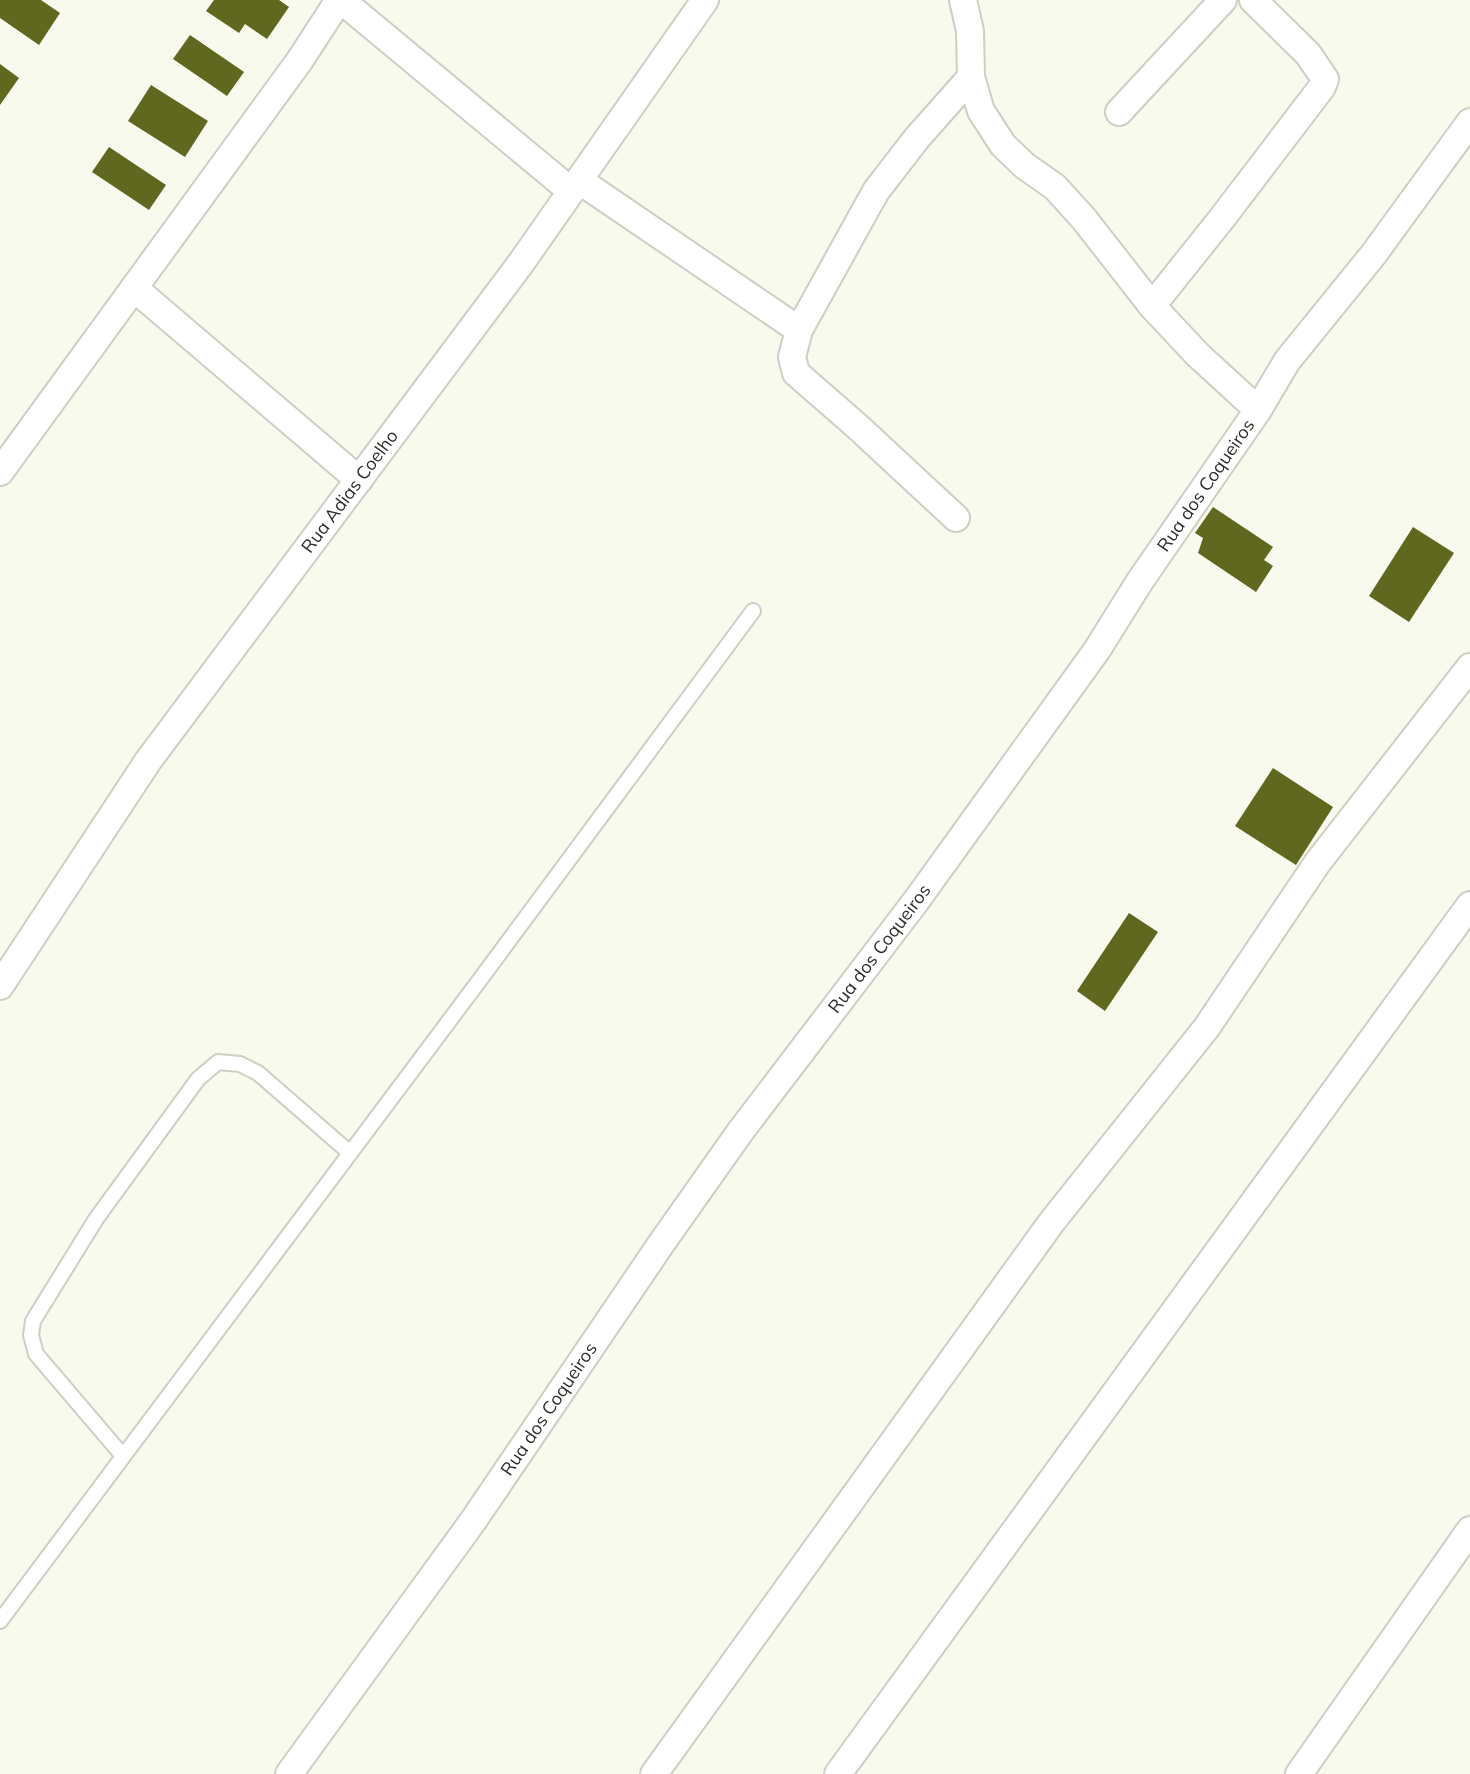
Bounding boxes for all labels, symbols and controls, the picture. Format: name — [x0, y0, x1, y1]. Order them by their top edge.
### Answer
street label: Rua dos Coqueiros — [1152, 414, 1259, 556]
street label: Rua Adias Coelho — [296, 425, 403, 557]
street label: Rua dos Coqueiros — [823, 879, 935, 1018]
street label: Rua dos Coqueiros — [495, 1338, 602, 1480]

